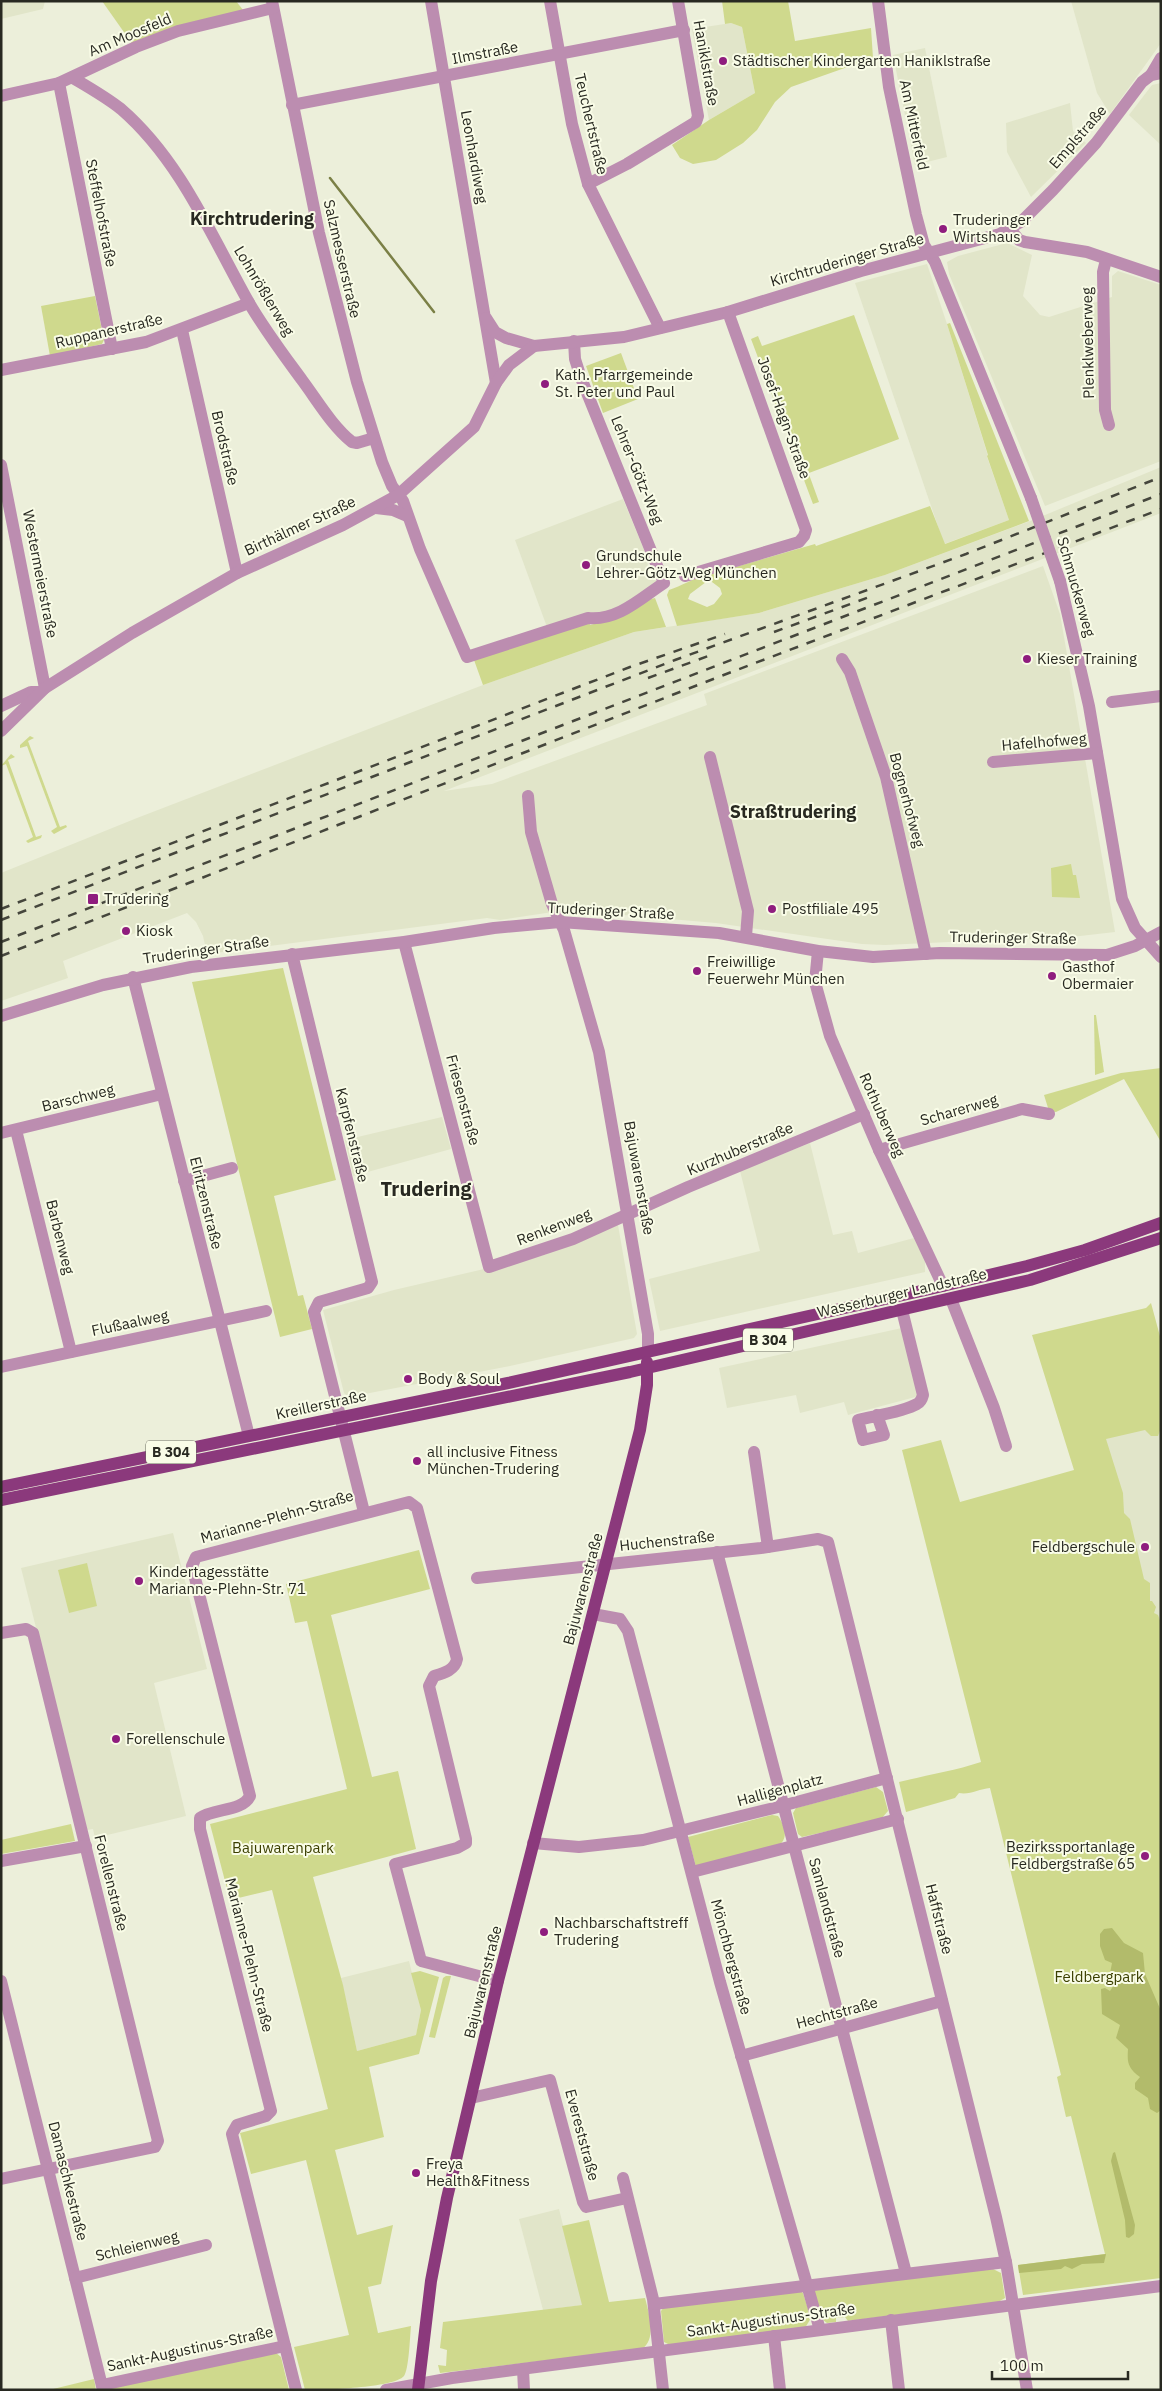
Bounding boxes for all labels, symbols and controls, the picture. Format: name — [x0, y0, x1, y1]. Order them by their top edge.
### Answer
street label: Am Moosfeld — [85, 9, 174, 61]
street label: Haniklstraße — [690, 19, 723, 107]
street label: Ilmstraße — [450, 37, 520, 68]
place label: Städtischer Kindergarten Haniklstraße — [733, 51, 991, 70]
marker: Städtischer Kindergarten Haniklstraße — [717, 55, 729, 67]
street label: Teuchertstraße — [571, 71, 612, 176]
street label: Am Mitterfeld — [896, 78, 933, 172]
street label: Emplstraße — [1045, 101, 1111, 172]
street label: Leonhardiweg — [457, 109, 492, 205]
street label: Steffelhofstraße — [82, 157, 121, 268]
street label: Salzmesserstraße — [320, 198, 365, 320]
district label: Kirchtrudering — [190, 207, 314, 230]
place label: Truderinger Wirtshaus — [953, 210, 1032, 246]
marker: Truderinger Wirtshaus — [937, 223, 949, 235]
street label: Kirchtruderinger Straße — [768, 228, 926, 291]
street label: Lohnrößlerweg — [230, 242, 299, 339]
street label: Plenklweberweg — [1077, 287, 1098, 399]
street label: Ruppanerstraße — [53, 309, 164, 352]
street label: Josef-Hagn-Straße — [754, 354, 815, 481]
place label: Kath. Pfarrgemeinde St. Peter und Paul — [555, 365, 693, 401]
marker: Kath. Pfarrgemeinde St. Peter und Paul — [539, 378, 551, 390]
street label: Brodstraße — [208, 409, 243, 487]
street label: Lehrer-Götz-Weg — [607, 413, 668, 527]
street label: Birthälmer Straße — [241, 491, 358, 560]
street label: Westermeierstraße — [19, 508, 62, 640]
street label: Schmuckerweg — [1053, 535, 1100, 639]
place label: Grundschule Lehrer-Götz-Weg München — [596, 546, 777, 582]
marker: Grundschule Lehrer-Götz-Weg München — [580, 559, 592, 571]
place label: Kieser Training — [1037, 649, 1137, 668]
marker: Kieser Training — [1021, 653, 1033, 665]
street label: Hafelhofweg — [1001, 728, 1087, 755]
street label: Bognerhofweg — [886, 750, 929, 850]
district label: Straßtrudering — [730, 800, 856, 823]
place label: Trudering — [104, 889, 169, 908]
marker: Trudering — [86, 892, 100, 906]
street label: Truderinger Straße — [547, 898, 675, 923]
place label: Postfiliale 495 — [782, 899, 879, 918]
marker: Postfiliale 495 — [766, 903, 778, 915]
place label: Kiosk — [136, 921, 173, 940]
marker: Kiosk — [120, 925, 132, 937]
street label: Truderinger Straße — [949, 927, 1077, 948]
street label: Truderinger Straße — [142, 931, 270, 968]
place label: Freiwillige Feuerwehr München — [707, 952, 845, 988]
place label: Gasthof Obermaier — [1062, 957, 1134, 993]
marker: Freiwillige Feuerwehr München — [691, 965, 703, 977]
marker: Gasthof Obermaier — [1046, 970, 1058, 982]
street label: Friesenstraße — [442, 1052, 485, 1147]
street label: Rothuberweg — [855, 1070, 910, 1160]
street label: Barschweg — [40, 1079, 116, 1116]
street label: Karpfenstraße — [332, 1086, 373, 1184]
street label: Scharerweg — [918, 1089, 1000, 1130]
street label: Kurzhuberstraße — [684, 1118, 796, 1179]
street label: Bajuwarenstraße — [620, 1119, 659, 1236]
street label: Elritzenstraße — [186, 1155, 227, 1251]
district label: Trudering — [381, 1175, 472, 1202]
street label: Barbenweg — [42, 1198, 79, 1276]
street label: Renkenweg — [514, 1204, 594, 1249]
street label: Wasserburger Landstraße — [815, 1264, 989, 1321]
street label: Flußaalweg — [90, 1305, 170, 1340]
road number: B 304 — [743, 1328, 793, 1352]
place label: Body & Soul — [418, 1369, 500, 1388]
marker: Body & Soul — [402, 1373, 414, 1385]
street label: Kreillerstraße — [274, 1386, 368, 1423]
road number: B 304 — [146, 1440, 196, 1464]
place label: all inclusive Fitness München-Trudering — [427, 1442, 559, 1478]
marker: all inclusive Fitness München-Trudering — [411, 1455, 423, 1467]
street label: Marianne-Plehn-Straße — [198, 1486, 356, 1547]
street label: Huchenstraße — [618, 1526, 716, 1555]
street label: Bajuwarenstraße — [558, 1531, 607, 1647]
place label: Feldbergschule — [1032, 1537, 1135, 1556]
marker: Feldbergschule — [1139, 1541, 1151, 1553]
place label: Kindertagesstätte Marianne-Plehn-Str. 71 — [149, 1562, 306, 1598]
marker: Kindertagesstätte Marianne-Plehn-Str. 71 — [133, 1575, 145, 1587]
place label: Forellenschule — [126, 1729, 225, 1748]
marker: Forellenschule — [110, 1733, 122, 1745]
street label: Halligenplatz — [735, 1769, 825, 1810]
street label: Forellenstraße — [90, 1833, 133, 1933]
place label: Bezirkssportanlage Feldbergstraße 65 — [1006, 1837, 1135, 1873]
park label: Bajuwarenpark — [232, 1838, 334, 1857]
marker: Bezirkssportanlage Feldbergstraße 65 — [1139, 1850, 1151, 1862]
street label: Samlandstraße — [805, 1856, 850, 1960]
street label: Marianne-Plehn-Straße — [221, 1876, 278, 2034]
street label: Haffstraße — [922, 1882, 957, 1956]
street label: Mönchbergstraße — [707, 1897, 756, 2017]
place label: Nachbarschaftstreff Trudering — [554, 1913, 688, 1949]
street label: Bajuwarenstraße — [459, 1924, 506, 2040]
marker: Nachbarschaftstreff Trudering — [538, 1926, 550, 1938]
park label: Feldbergpark — [1054, 1967, 1144, 1986]
street label: Hechtstraße — [794, 1992, 880, 2033]
street label: Evereststraße — [561, 2087, 604, 2183]
street label: Damaschkestraße — [44, 2119, 92, 2242]
place label: Freya Health&Fitness — [426, 2154, 530, 2190]
marker: Freya Health&Fitness — [410, 2167, 422, 2179]
street label: Schleienweg — [93, 2226, 181, 2265]
street label: Sankt-Augustinus-Straße — [686, 2298, 856, 2341]
street label: Sankt-Augustinus-Straße — [105, 2322, 275, 2375]
scale bar — [992, 2348, 1128, 2380]
text: 100 m — [1000, 2356, 1044, 2375]

